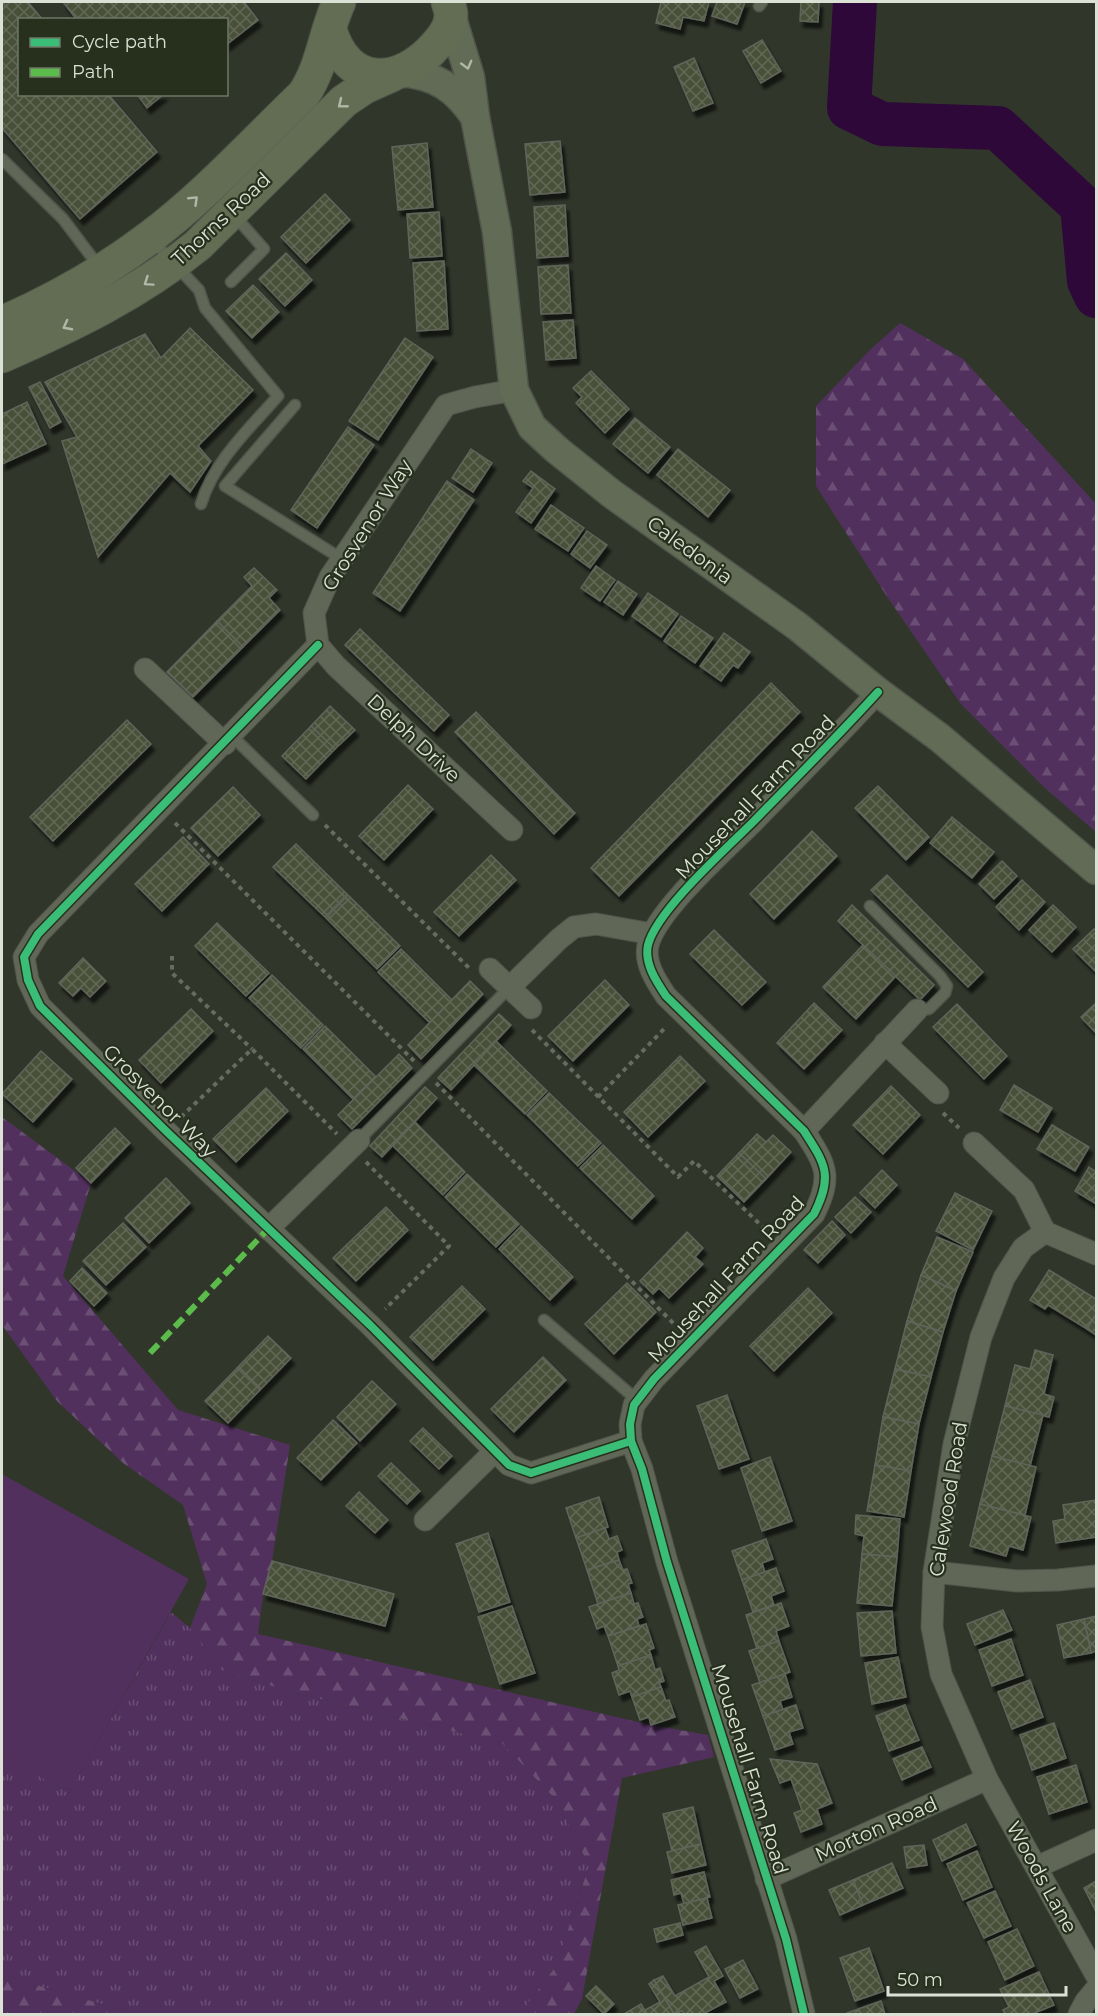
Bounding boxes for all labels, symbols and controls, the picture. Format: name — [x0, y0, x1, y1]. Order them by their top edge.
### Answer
legend — [18, 18, 228, 96]
text: Cycle path — [72, 31, 167, 53]
one-way arrow — [460, 60, 473, 70]
text: Path — [72, 61, 115, 83]
one-way arrow — [338, 96, 349, 107]
street label: Thorns Road — [167, 167, 275, 271]
one-way arrow — [188, 196, 198, 207]
one-way arrow — [143, 275, 154, 286]
one-way arrow — [63, 319, 74, 331]
street label: Grosvenor Way — [317, 455, 417, 595]
street label: Caledonia — [642, 511, 738, 589]
street label: Delph Drive — [362, 689, 466, 787]
street label: Mousehall Farm Road — [670, 710, 840, 884]
street label: Grosvenor Way — [98, 1039, 222, 1163]
street label: Mousehall Farm Road — [643, 1191, 809, 1367]
street label: Calewood Road — [924, 1420, 972, 1578]
street label: Mousehall Farm Road — [707, 1661, 793, 1877]
street label: Morton Road — [811, 1791, 941, 1867]
street label: Woods Lane — [1001, 1817, 1083, 1937]
scale bar — [888, 1959, 1066, 1997]
text: 50 m — [897, 1969, 943, 1991]

